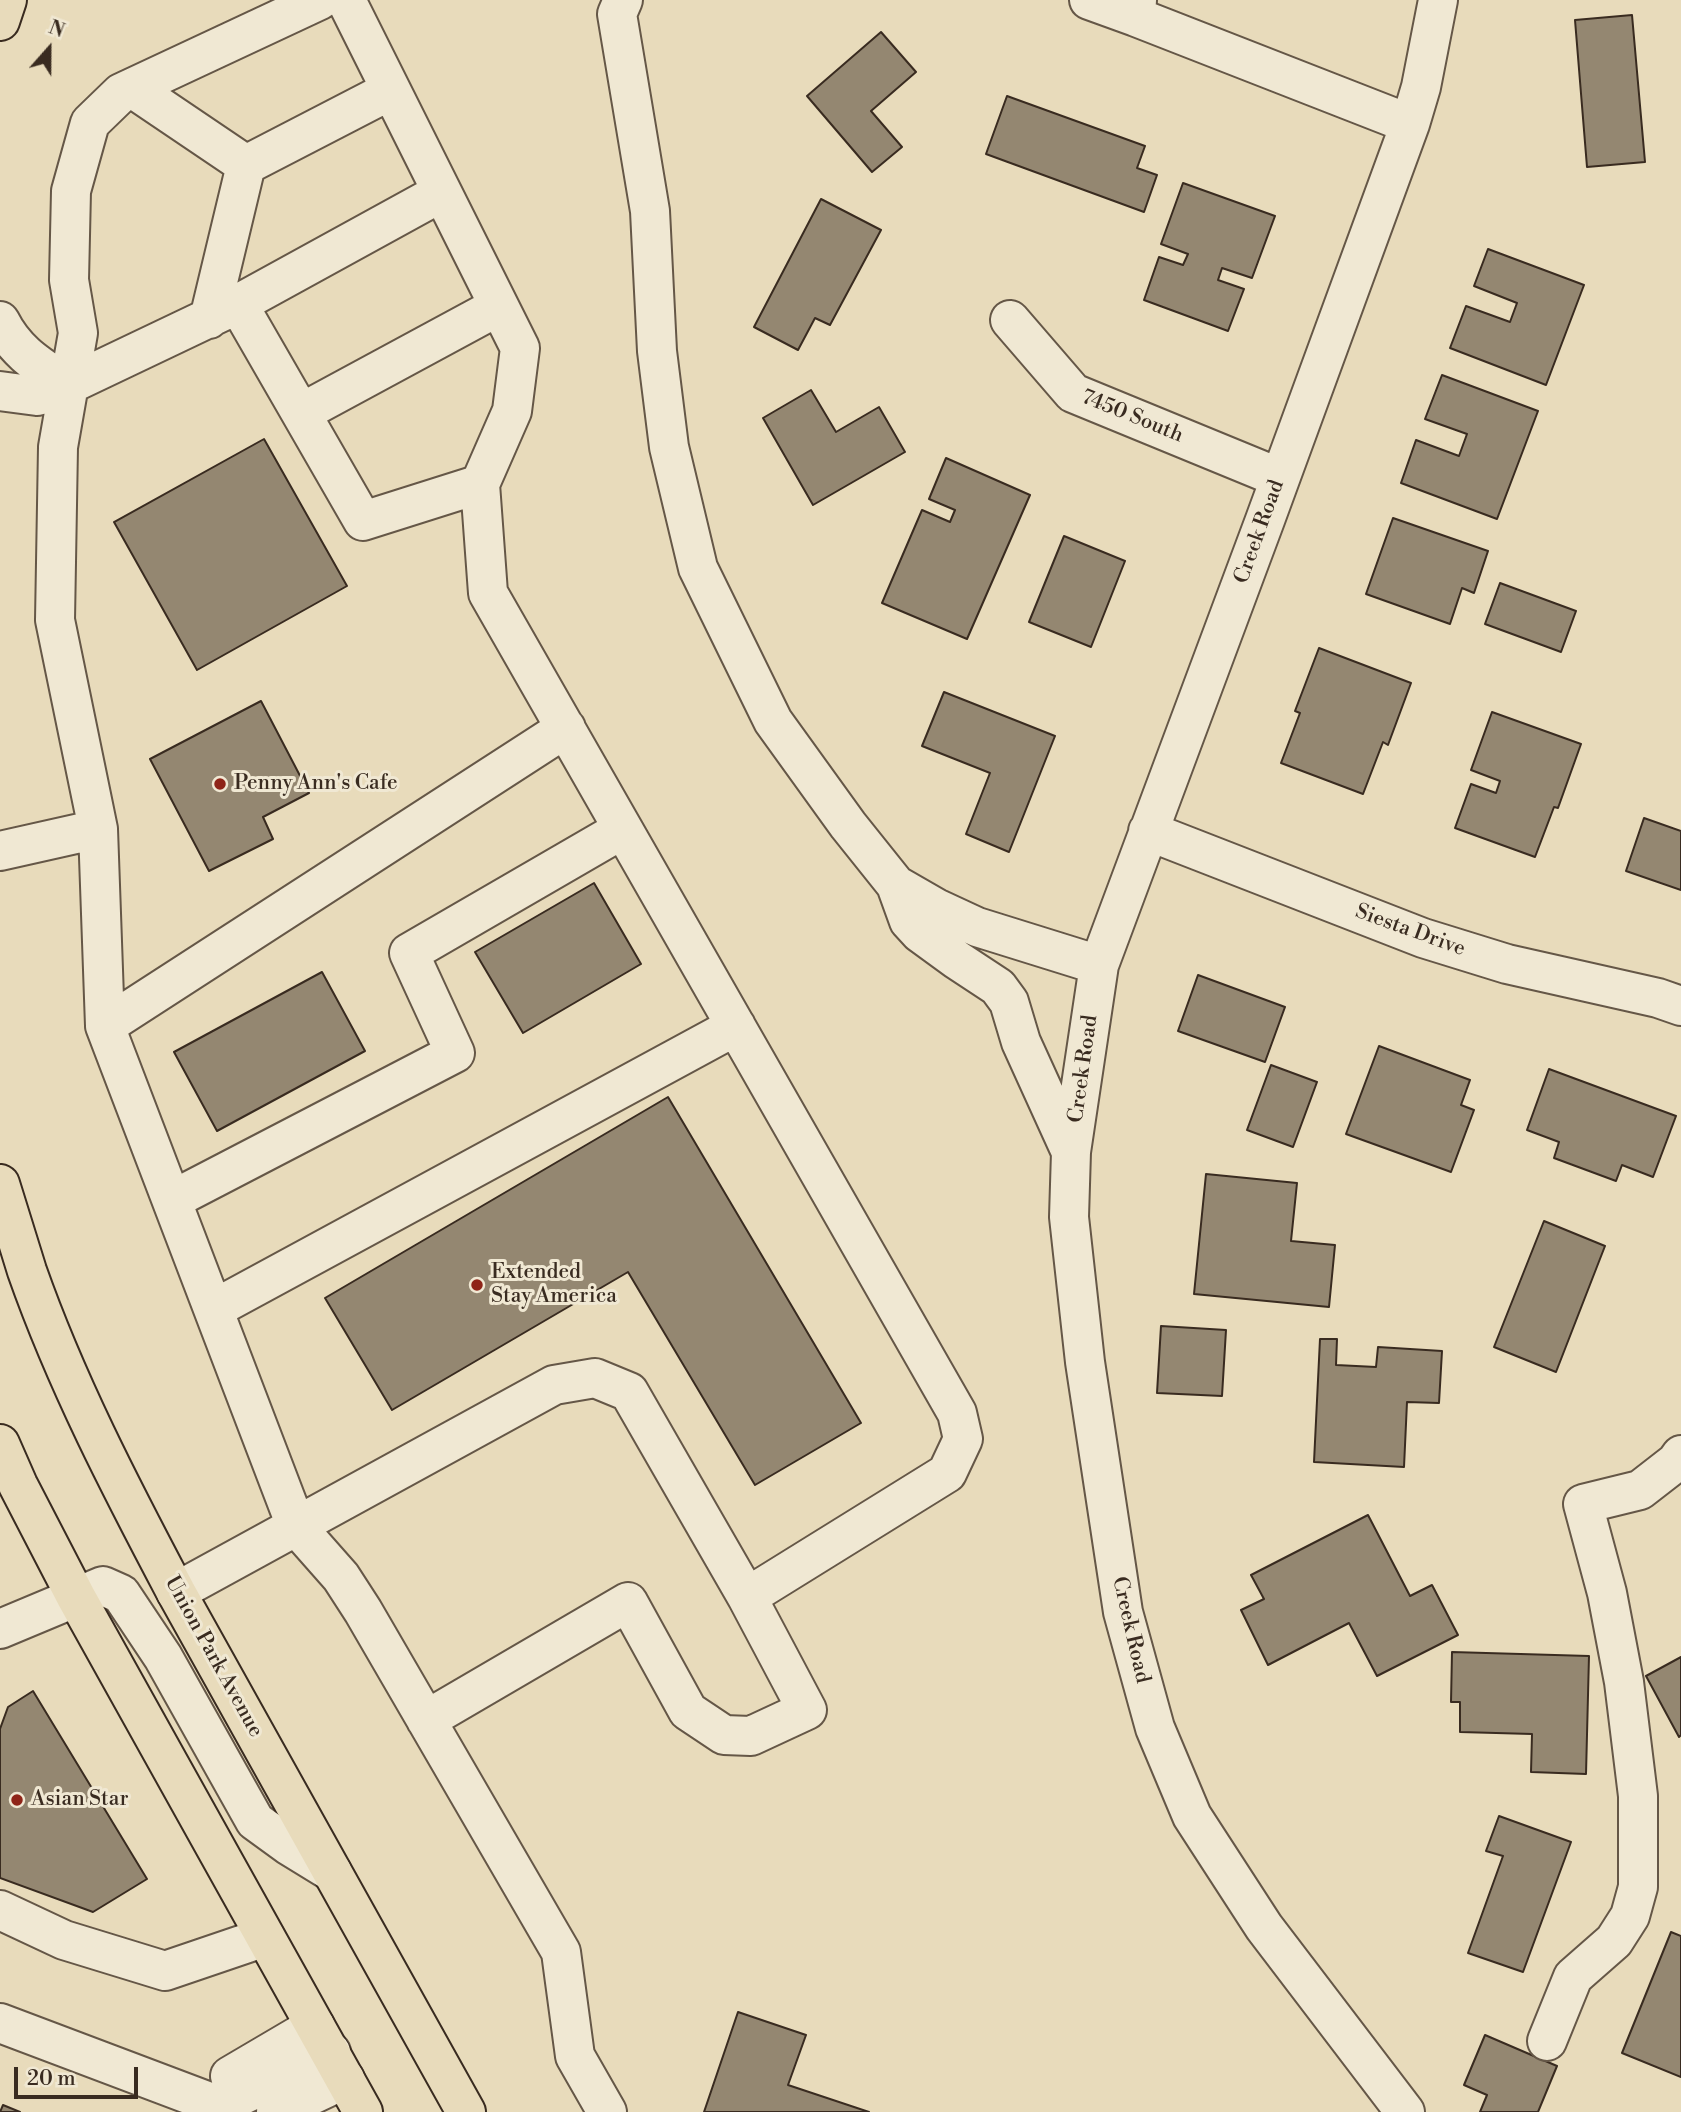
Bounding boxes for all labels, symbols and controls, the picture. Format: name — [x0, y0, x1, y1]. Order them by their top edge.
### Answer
north arrow — [14, 14, 84, 84]
text: N — [45, 15, 68, 43]
street label: 7450 South — [1077, 385, 1187, 449]
street label: Creek Road — [1230, 477, 1290, 587]
place label: Penny Ann's Cafe — [234, 771, 398, 797]
marker: Penny Ann's Cafe — [212, 776, 228, 792]
street label: Siesta Drive — [1352, 899, 1468, 963]
street label: Creek Road — [1064, 1014, 1104, 1124]
place label: Extended Stay America — [491, 1260, 617, 1310]
marker: Extended Stay America — [469, 1277, 485, 1293]
street label: Union Park Avenue — [158, 1572, 268, 1742]
street label: Creek Road — [1106, 1574, 1154, 1686]
place label: Asian Star — [31, 1787, 129, 1813]
marker: Asian Star — [9, 1792, 25, 1808]
scale bar — [18, 2052, 142, 2096]
text: 20 m — [27, 2066, 76, 2092]

